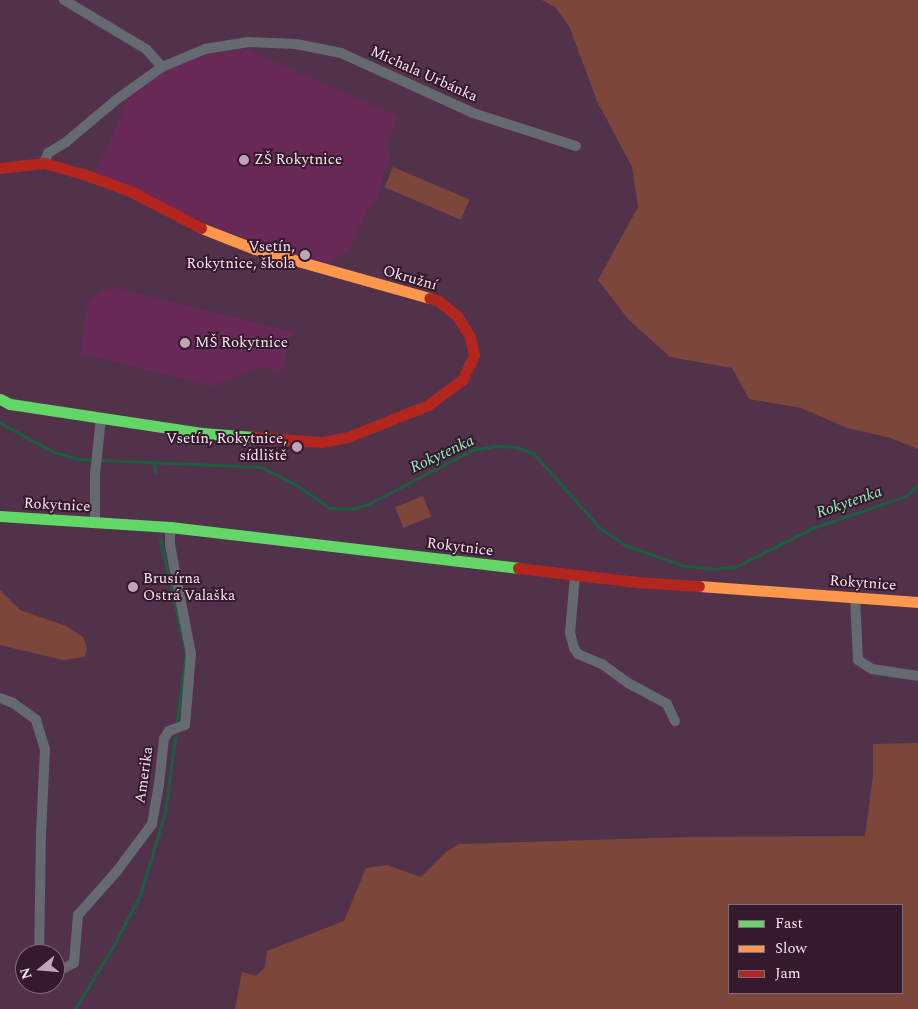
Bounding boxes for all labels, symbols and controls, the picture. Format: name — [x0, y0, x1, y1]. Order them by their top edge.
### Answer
street label: Michala Urbánka — [368, 42, 480, 106]
place label: ZŠ Rokytnice — [254, 151, 342, 169]
marker: ZŠ Rokytnice — [238, 154, 250, 166]
place label: Vsetín, Rokytnice, škola — [186, 237, 295, 272]
marker: Vsetín, Rokytnice, škola — [299, 249, 311, 261]
street label: Okružní — [381, 262, 439, 294]
place label: MŠ Rokytnice — [195, 334, 288, 352]
marker: MŠ Rokytnice — [179, 337, 191, 349]
place label: Vsetín, Rokytnice, sídliště — [166, 429, 287, 464]
water label: Rokytenka — [407, 431, 477, 477]
marker: Vsetín, Rokytnice, sídliště — [291, 441, 303, 453]
water label: Rokytenka — [813, 482, 885, 522]
street label: Rokytnice — [23, 494, 91, 516]
street label: Rokytnice — [426, 534, 494, 560]
place label: Brusírna Ostrá Valaška — [143, 569, 235, 604]
street label: Rokytnice — [829, 572, 897, 594]
marker: Brusírna Ostrá Valaška — [127, 581, 139, 593]
street label: Amerika — [131, 745, 157, 805]
legend — [728, 904, 903, 994]
text: Fast — [775, 912, 803, 935]
text: Slow — [775, 937, 807, 960]
north arrow — [15, 944, 65, 994]
text: Jam — [775, 962, 801, 985]
text: N — [14, 965, 38, 982]

